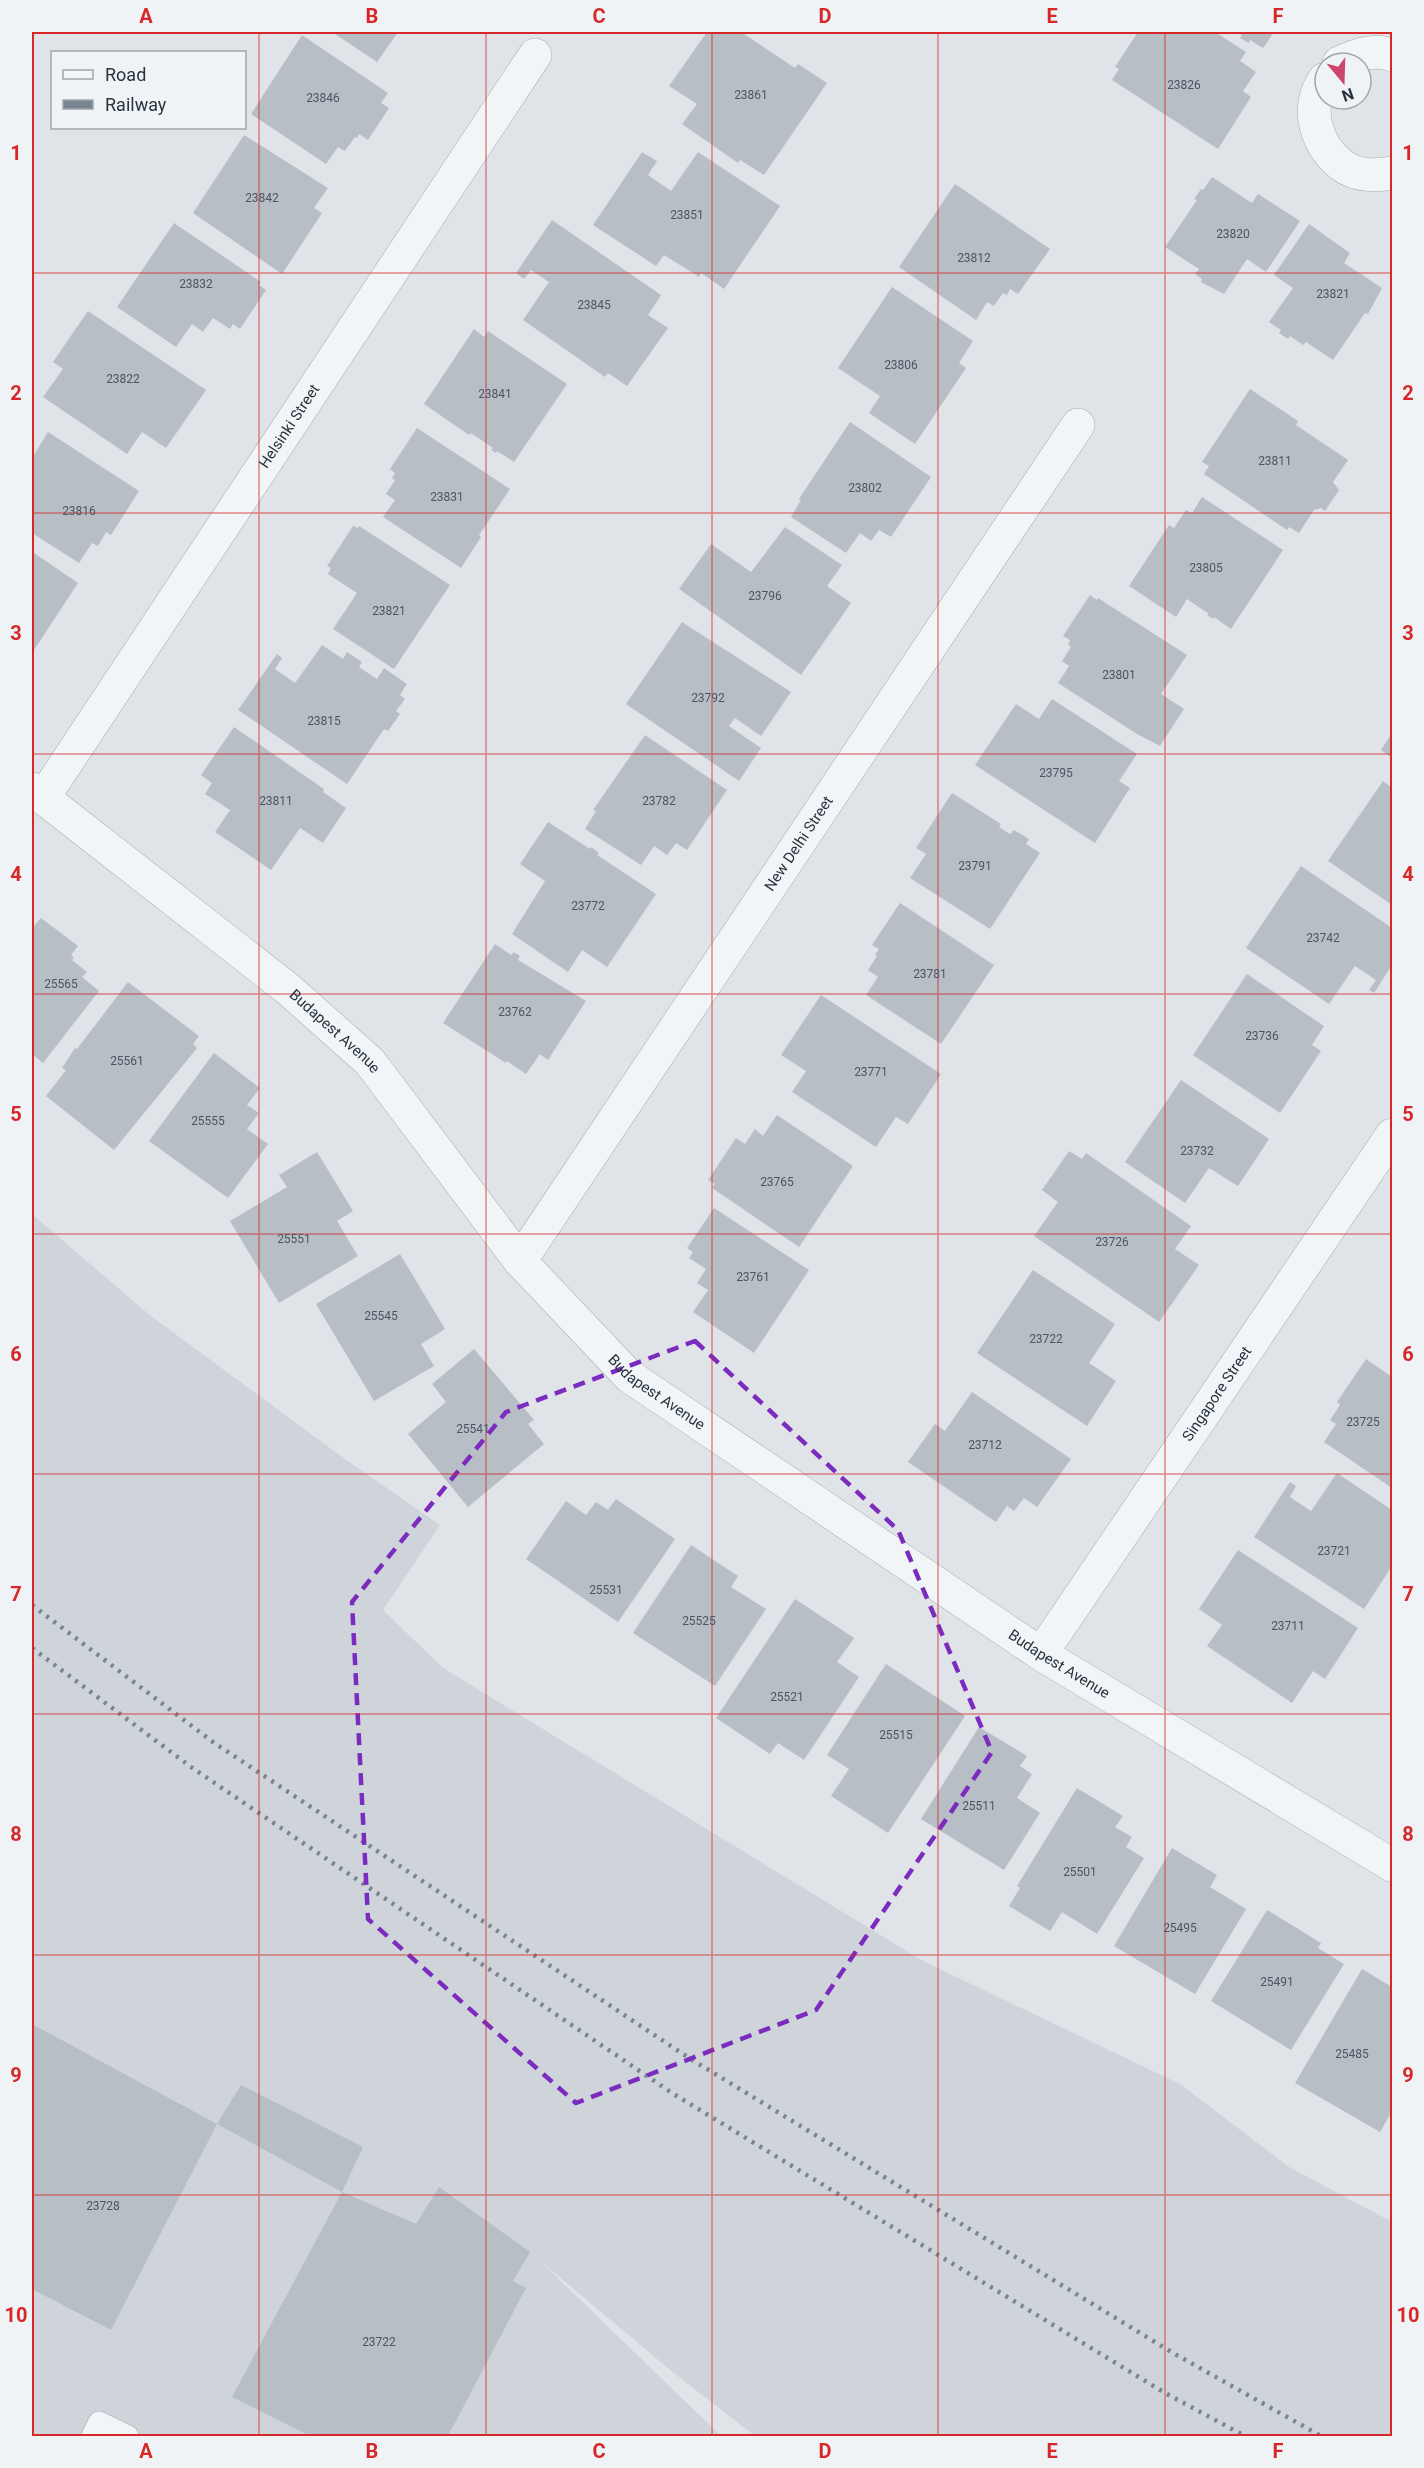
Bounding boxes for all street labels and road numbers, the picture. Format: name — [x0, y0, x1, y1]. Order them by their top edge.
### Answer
street label: Helsinki Street — [255, 381, 323, 471]
street label: New Delhi Street — [761, 792, 837, 894]
street label: Budapest Avenue — [286, 986, 384, 1077]
street label: Singapore Street — [1178, 1343, 1255, 1445]
street label: Budapest Avenue — [604, 1351, 709, 1434]
street label: Budapest Avenue — [1005, 1626, 1113, 1702]

